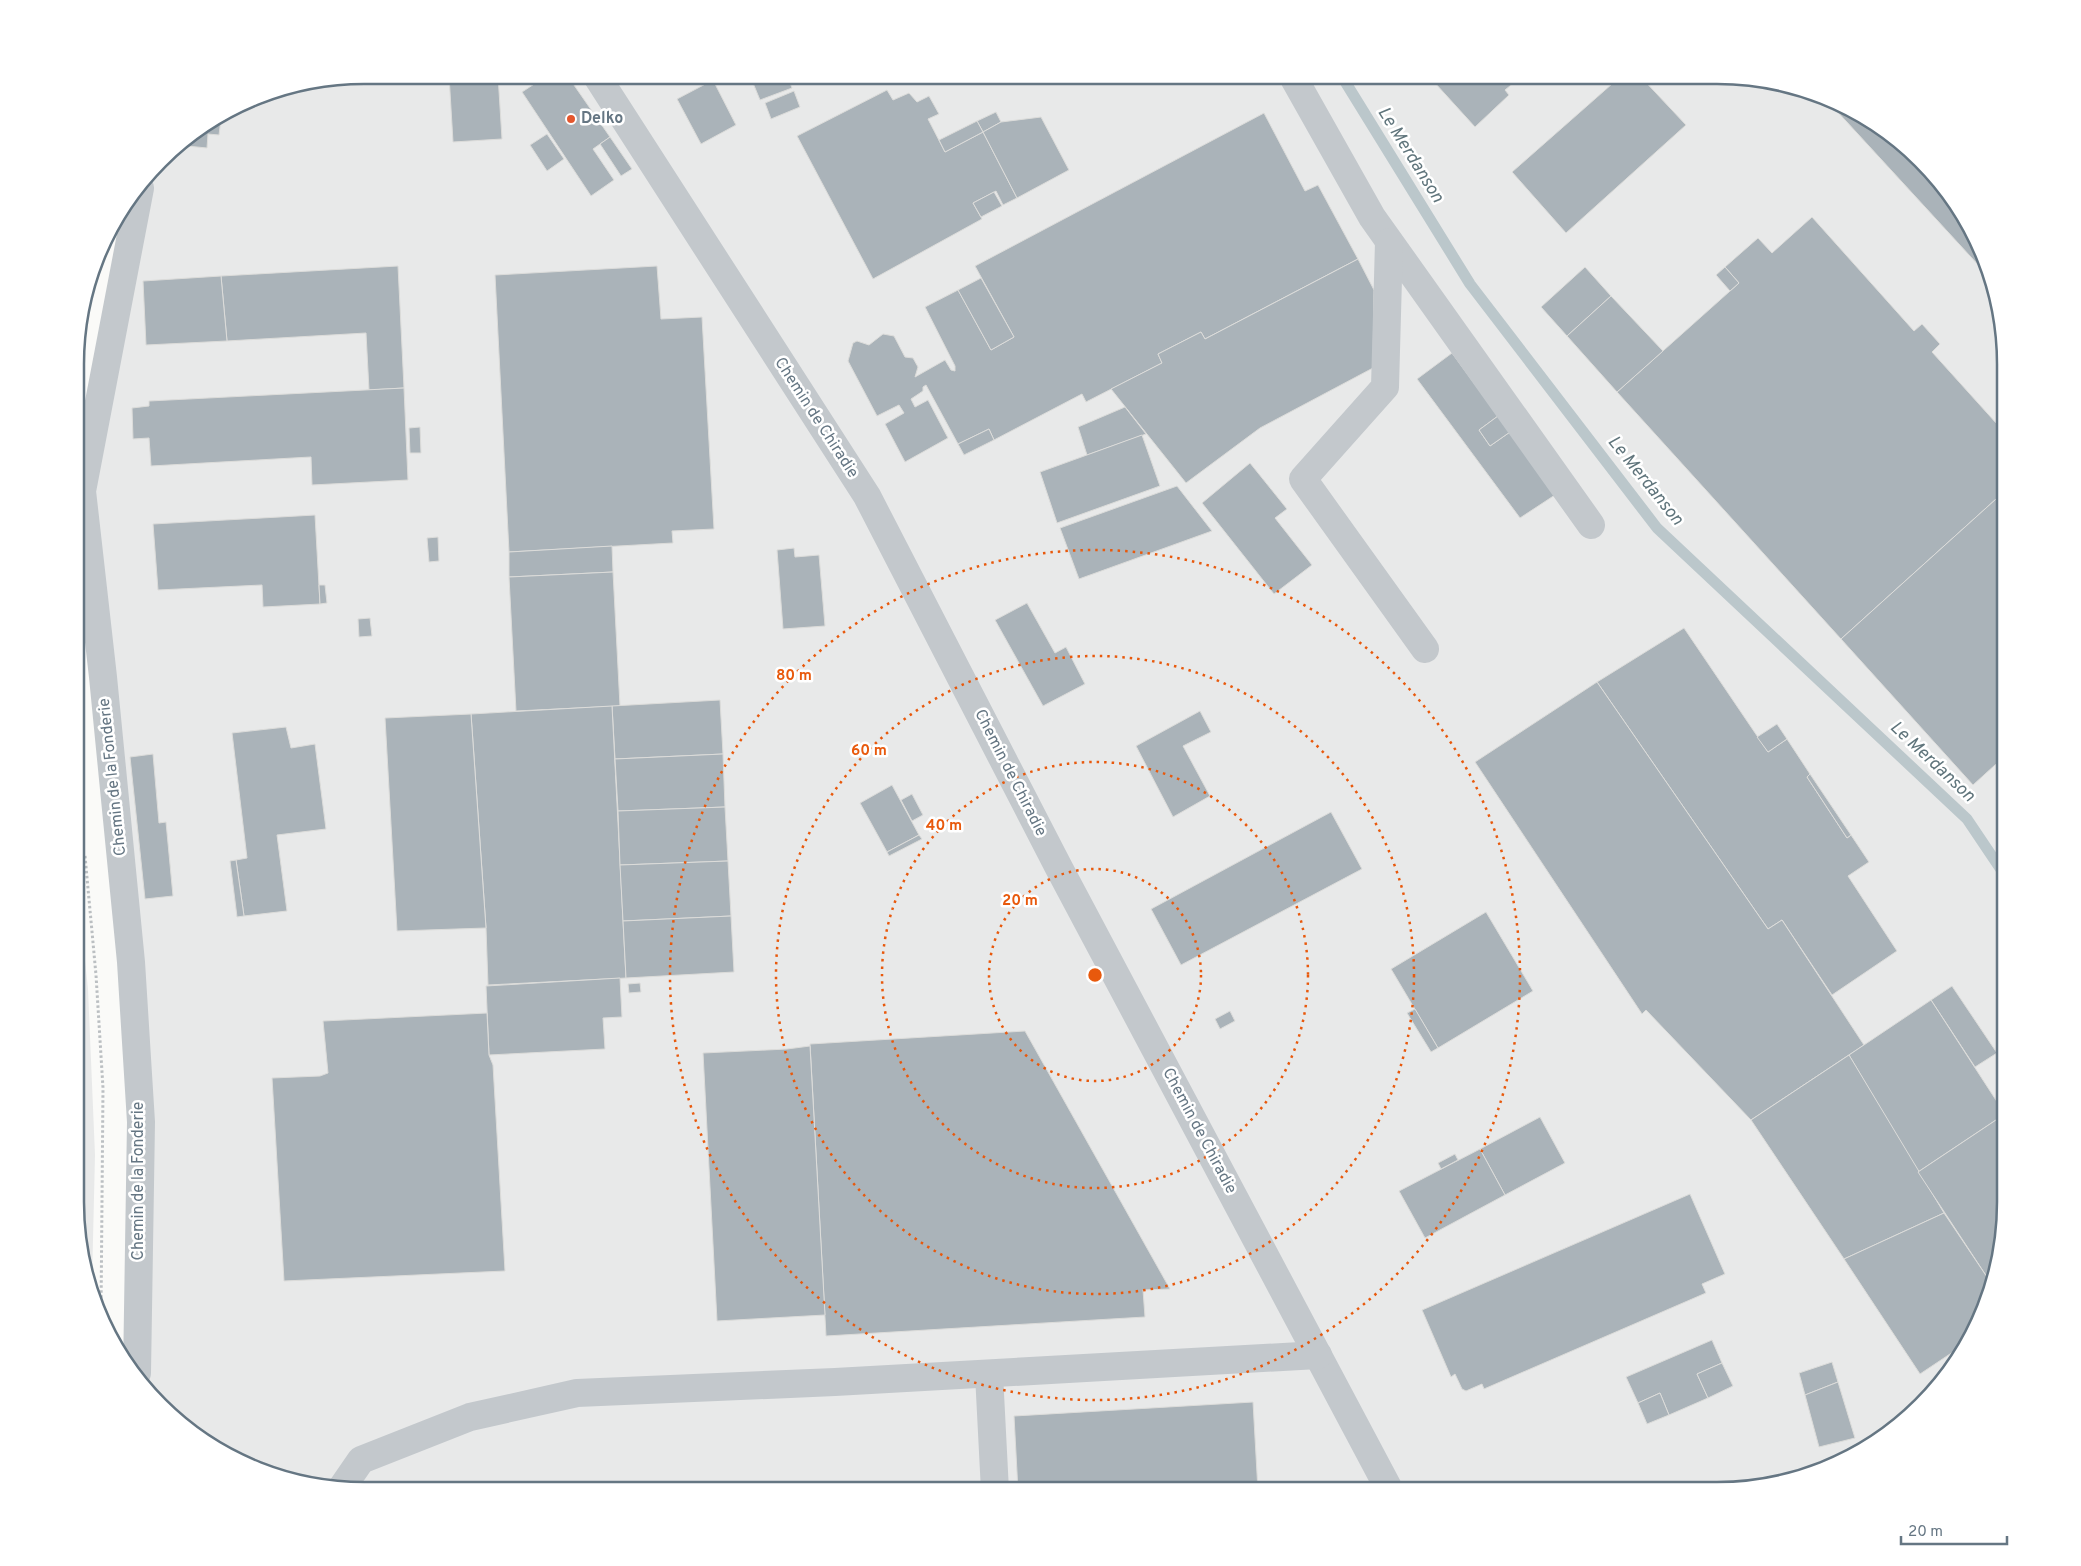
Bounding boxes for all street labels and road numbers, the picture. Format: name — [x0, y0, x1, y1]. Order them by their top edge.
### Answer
street label: Chemin de Chiradie — [770, 354, 862, 482]
street label: Chemin de la Fonderie — [95, 697, 131, 857]
street label: Chemin de Chiradie — [969, 706, 1051, 840]
street label: Chemin de Chiradie — [1157, 1065, 1241, 1197]
street label: Chemin de la Fonderie — [129, 1102, 149, 1260]

